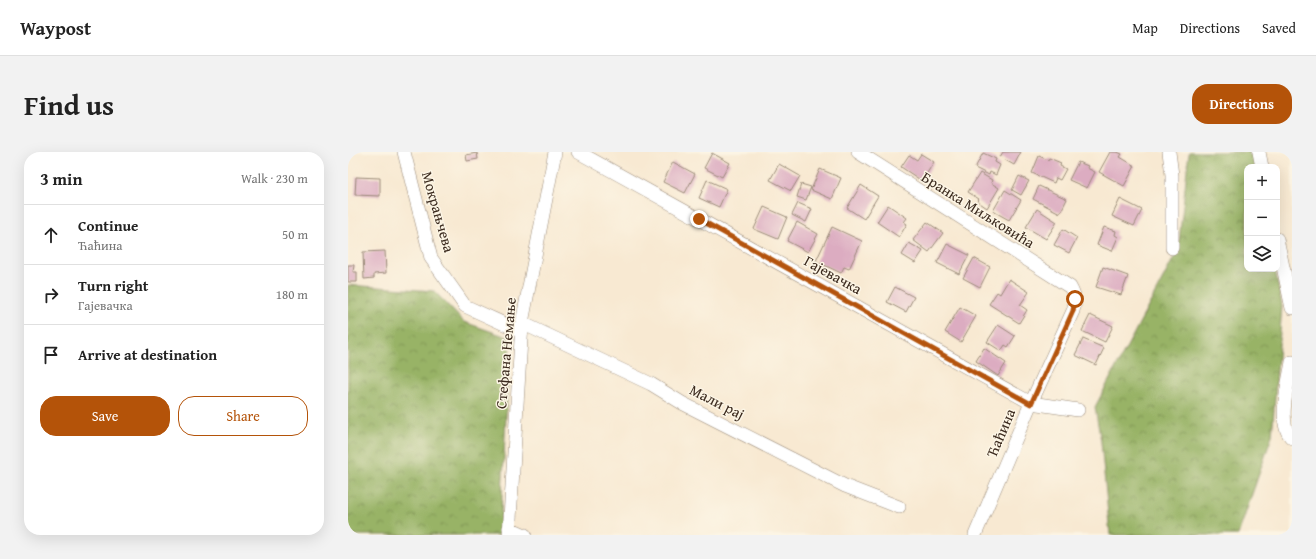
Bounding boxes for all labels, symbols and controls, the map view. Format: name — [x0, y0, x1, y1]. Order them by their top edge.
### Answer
text: Waypost — [20, 14, 91, 42]
text: Map — [1132, 18, 1158, 38]
text: Directions — [1180, 18, 1240, 38]
text: Saved — [1262, 18, 1296, 38]
text: Find us — [24, 84, 114, 125]
button: Directions — [1192, 84, 1292, 124]
map controls — [1244, 164, 1280, 272]
button: + — [1244, 164, 1280, 200]
text: 3 min — [40, 166, 82, 191]
street label: Бранка Миљковића — [918, 166, 1040, 253]
text: Walk · 230 m — [241, 169, 308, 188]
street label: Мокрањчева — [417, 169, 460, 256]
button: − — [1244, 200, 1280, 236]
route end — [690, 210, 708, 228]
text: Continue — [78, 215, 139, 236]
icon: ahead — [40, 224, 62, 246]
text: 50 m — [282, 225, 308, 244]
text: Ћаћина — [78, 236, 122, 255]
button: layers — [1244, 236, 1280, 272]
street label: Гајевачка — [801, 250, 867, 299]
text: Turn right — [78, 275, 149, 296]
icon: right — [40, 284, 62, 306]
text: 180 m — [276, 285, 308, 304]
route start — [1066, 290, 1084, 308]
text: Гајевачка — [78, 296, 133, 315]
street label: Стефана Немање — [490, 296, 521, 410]
icon: arrive — [40, 344, 62, 366]
text: Arrive at destination — [78, 344, 217, 365]
street label: Мали рај — [686, 379, 748, 424]
button: Save — [40, 396, 170, 436]
button: Share — [178, 396, 308, 436]
street label: Ћаћина — [981, 404, 1021, 461]

